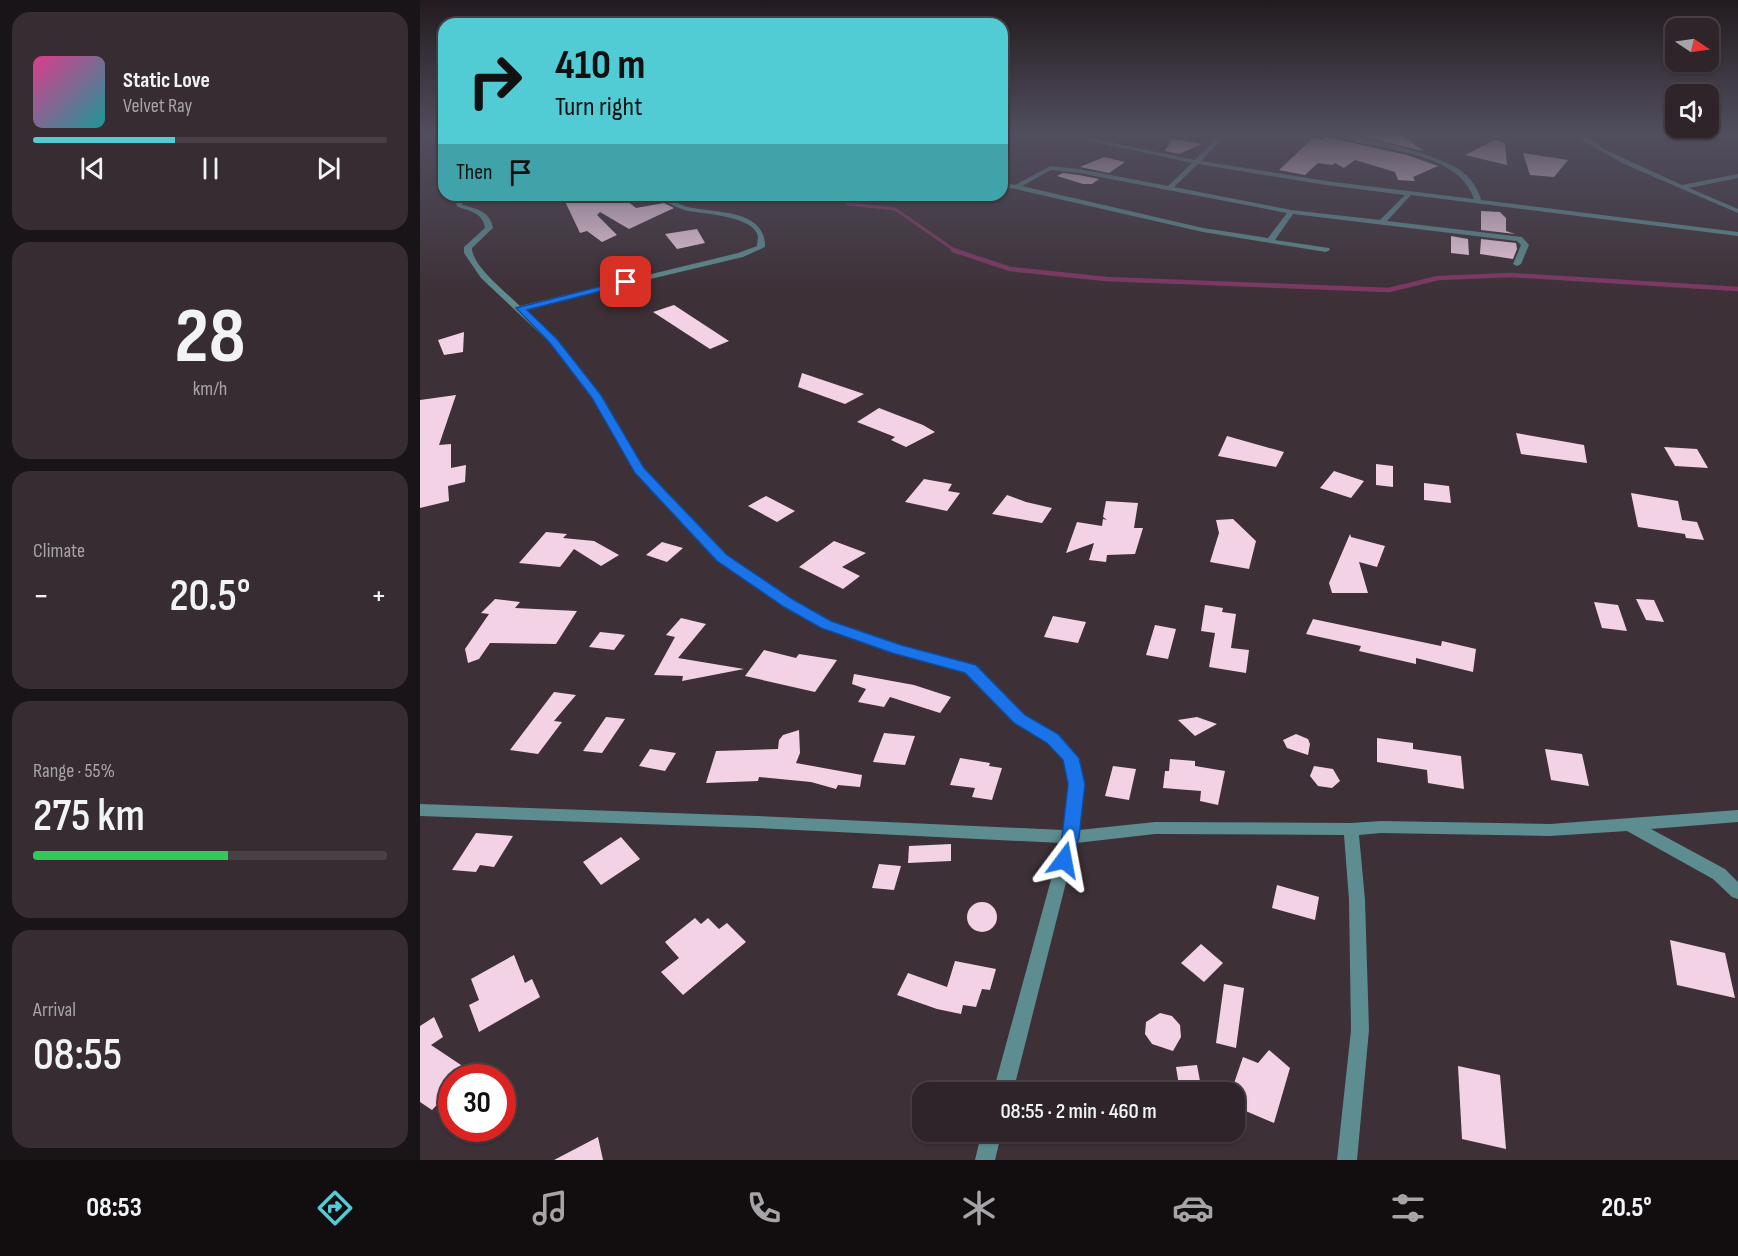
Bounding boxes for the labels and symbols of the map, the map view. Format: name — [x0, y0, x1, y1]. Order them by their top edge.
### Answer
north arrow — [1665, 18, 1719, 72]
pin — [600, 256, 651, 307]
position arrow — [1032, 828, 1096, 892]
speed limit sign: 30 — [438, 1064, 516, 1142]

